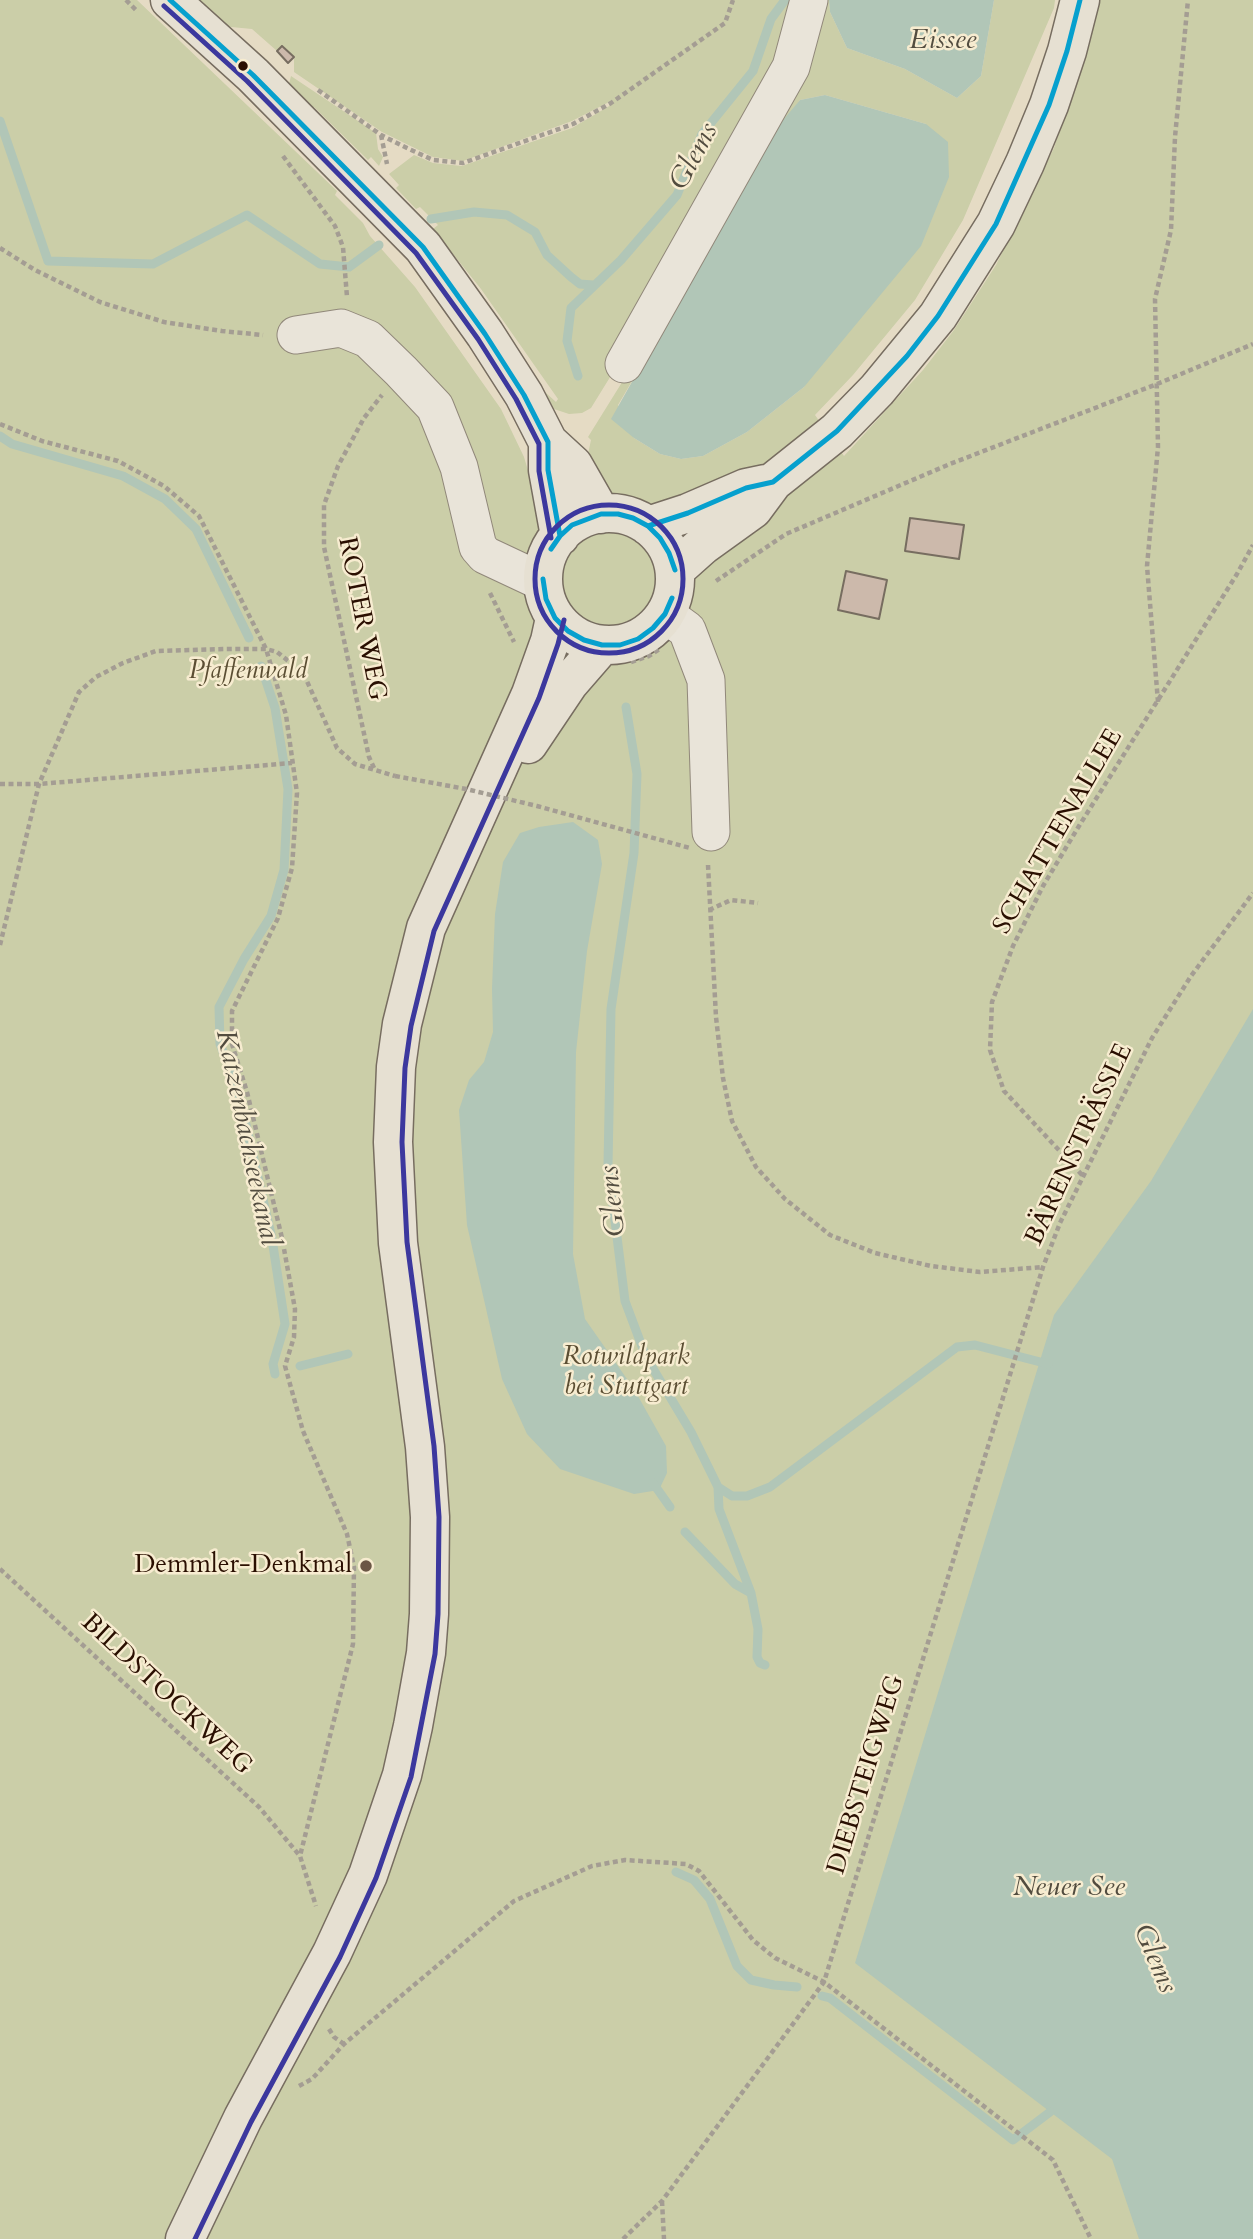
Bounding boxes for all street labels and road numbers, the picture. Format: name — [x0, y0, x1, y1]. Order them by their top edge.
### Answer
street label: ROTER WEG — [330, 535, 392, 703]
street label: SCHATTENALLEE — [988, 724, 1130, 940]
street label: BÄRENSTRÄSSLE — [1020, 1039, 1140, 1251]
street label: BILDSTOCKWEG — [74, 1608, 258, 1782]
street label: DIEBSTEIGWEG — [822, 1672, 912, 1878]

